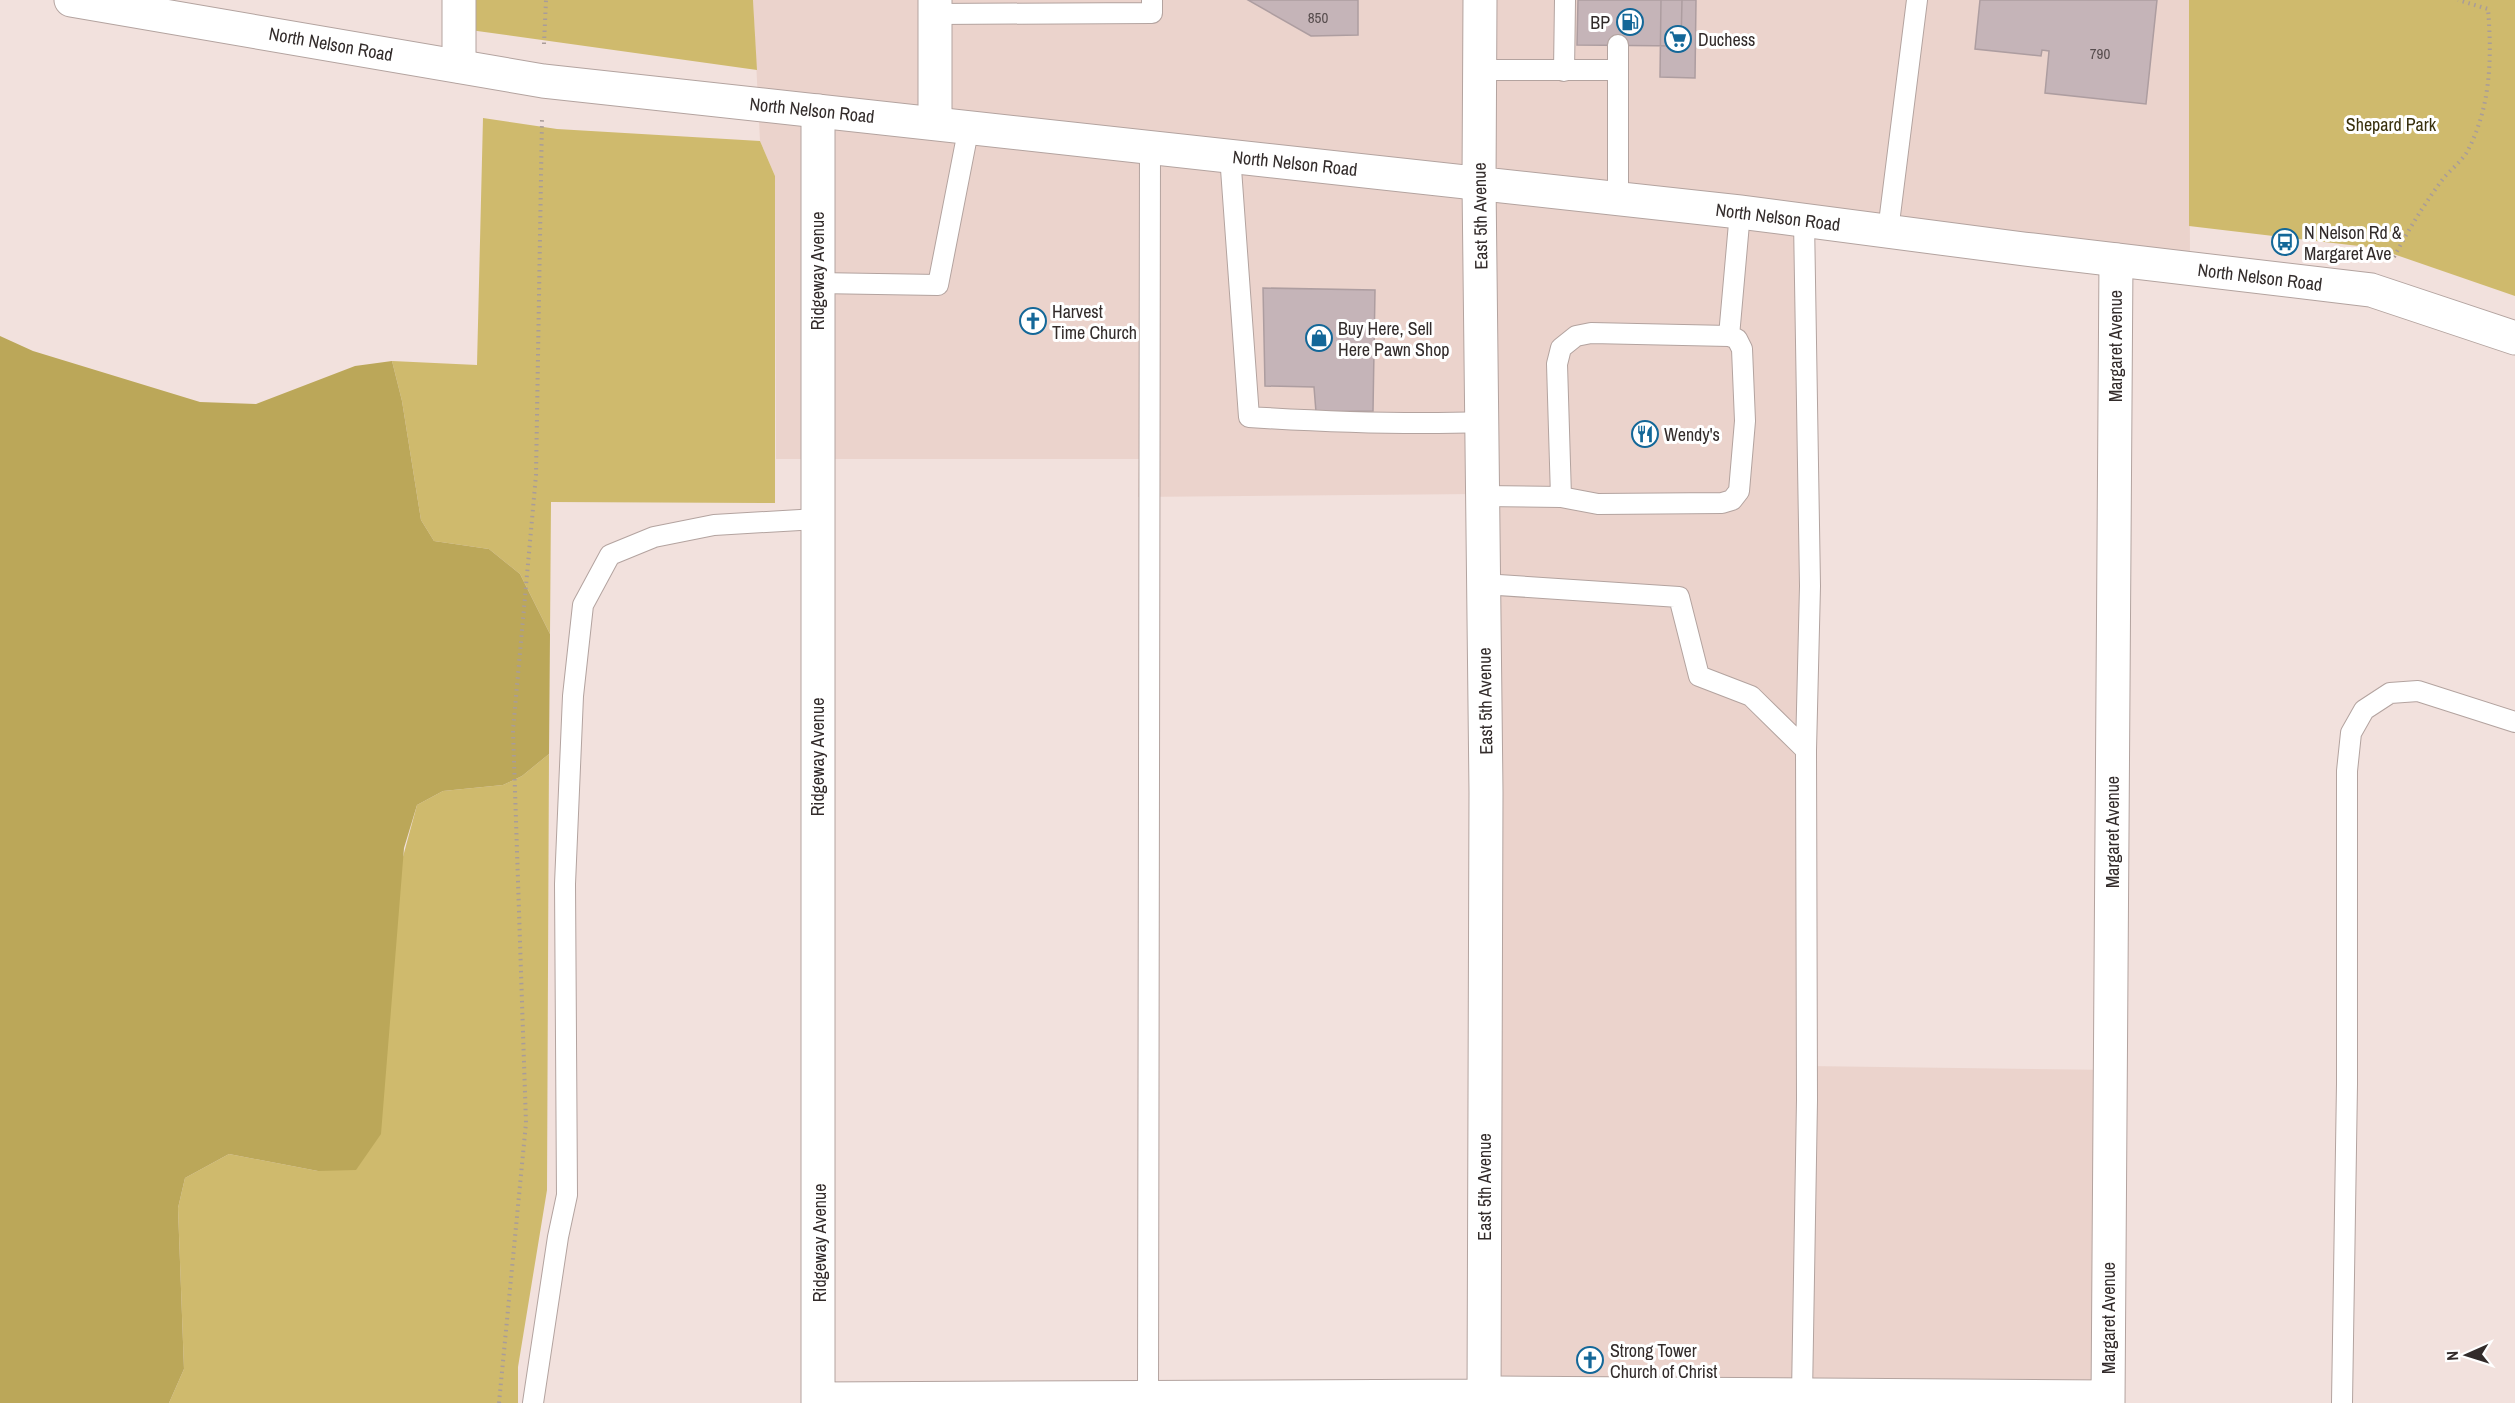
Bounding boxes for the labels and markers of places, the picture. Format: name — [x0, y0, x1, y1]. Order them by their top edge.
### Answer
fuel station icon: BP — [1615, 7, 1645, 37]
place label: BP — [1590, 10, 1610, 35]
supermarket icon: Duchess — [1663, 24, 1693, 54]
place label: Duchess — [1698, 27, 1755, 52]
place label: N Nelson Rd & Margaret Ave — [2304, 220, 2402, 266]
bus stop icon: N Nelson Rd & Margaret Ave — [2270, 227, 2300, 257]
place label: Harvest Time Church — [1052, 299, 1137, 345]
church icon: Harvest Time Church — [1018, 306, 1048, 336]
place label: Buy Here, Sell Here Pawn Shop — [1338, 316, 1450, 362]
shop icon: Buy Here, Sell Here Pawn Shop — [1304, 323, 1334, 353]
restaurant icon: Wendy's — [1630, 419, 1660, 449]
place label: Wendy's — [1664, 422, 1720, 447]
place label: Strong Tower Church of Christ — [1610, 1338, 1717, 1384]
church icon: Strong Tower Church of Christ — [1575, 1345, 1605, 1375]

